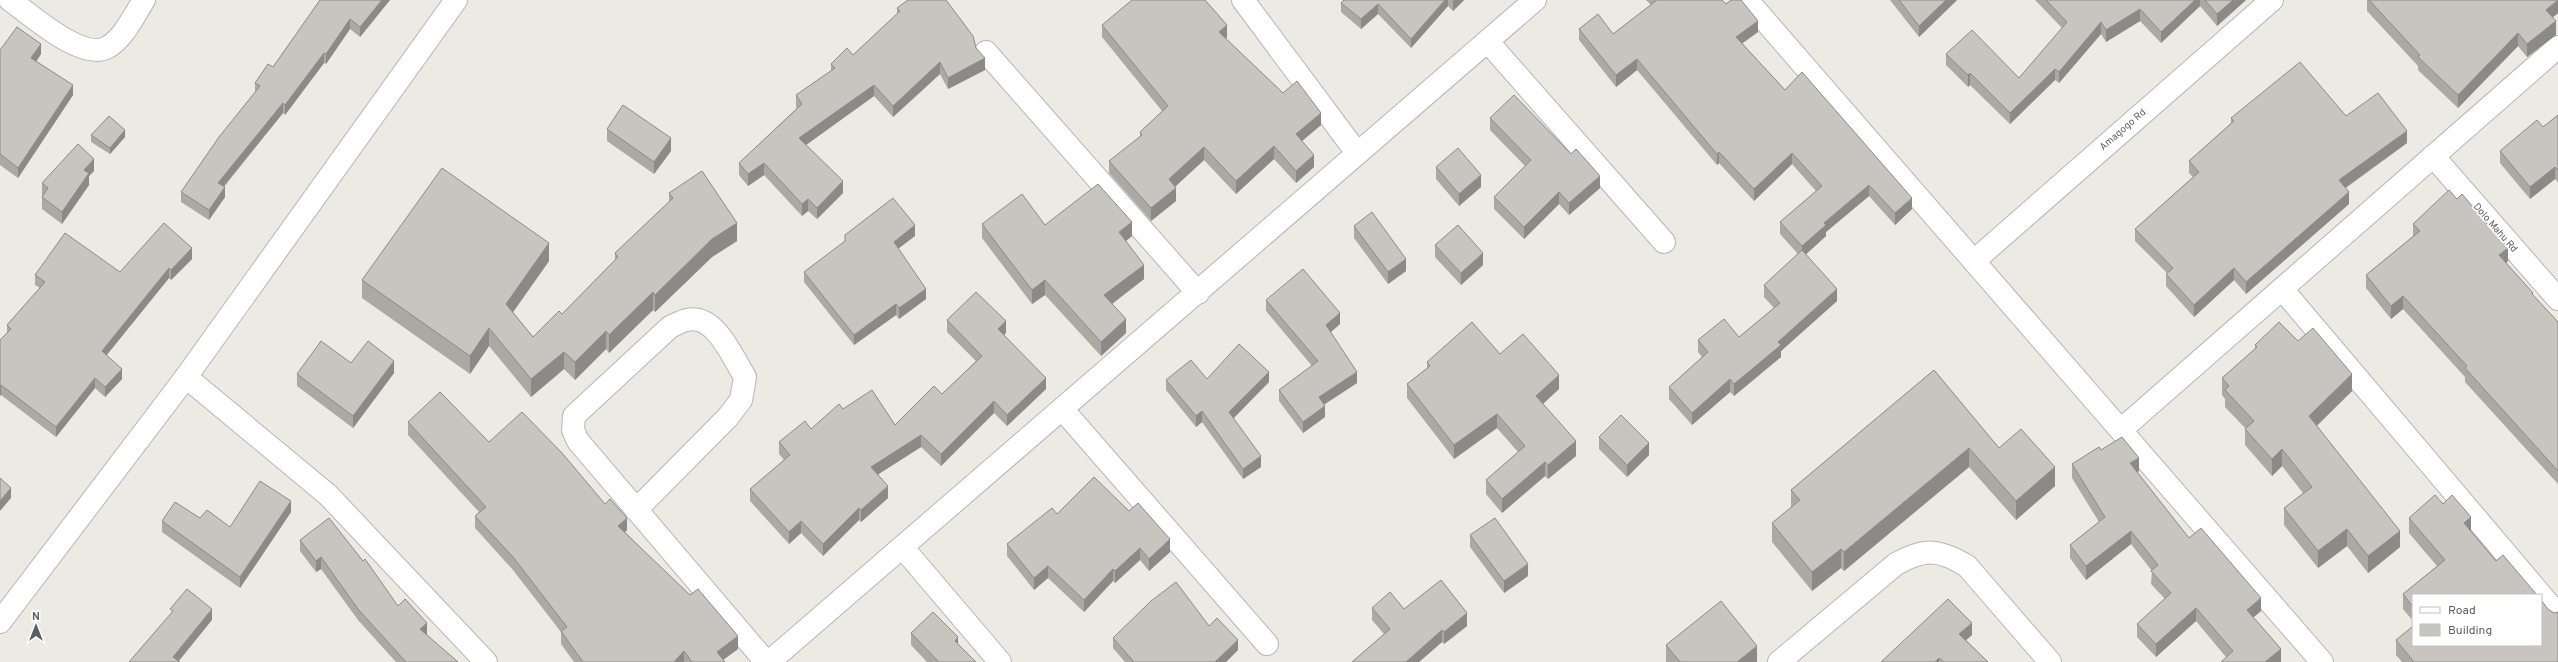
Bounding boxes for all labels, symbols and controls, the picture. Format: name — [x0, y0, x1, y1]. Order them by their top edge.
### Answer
street label: Amagogo Rd — [2097, 106, 2149, 154]
street label: Dolo Mahu Rd — [2470, 201, 2520, 255]
legend — [2412, 594, 2542, 646]
text: Road — [2448, 603, 2476, 619]
north arrow — [16, 606, 56, 646]
text: N — [32, 610, 40, 624]
text: Building — [2448, 623, 2492, 639]

